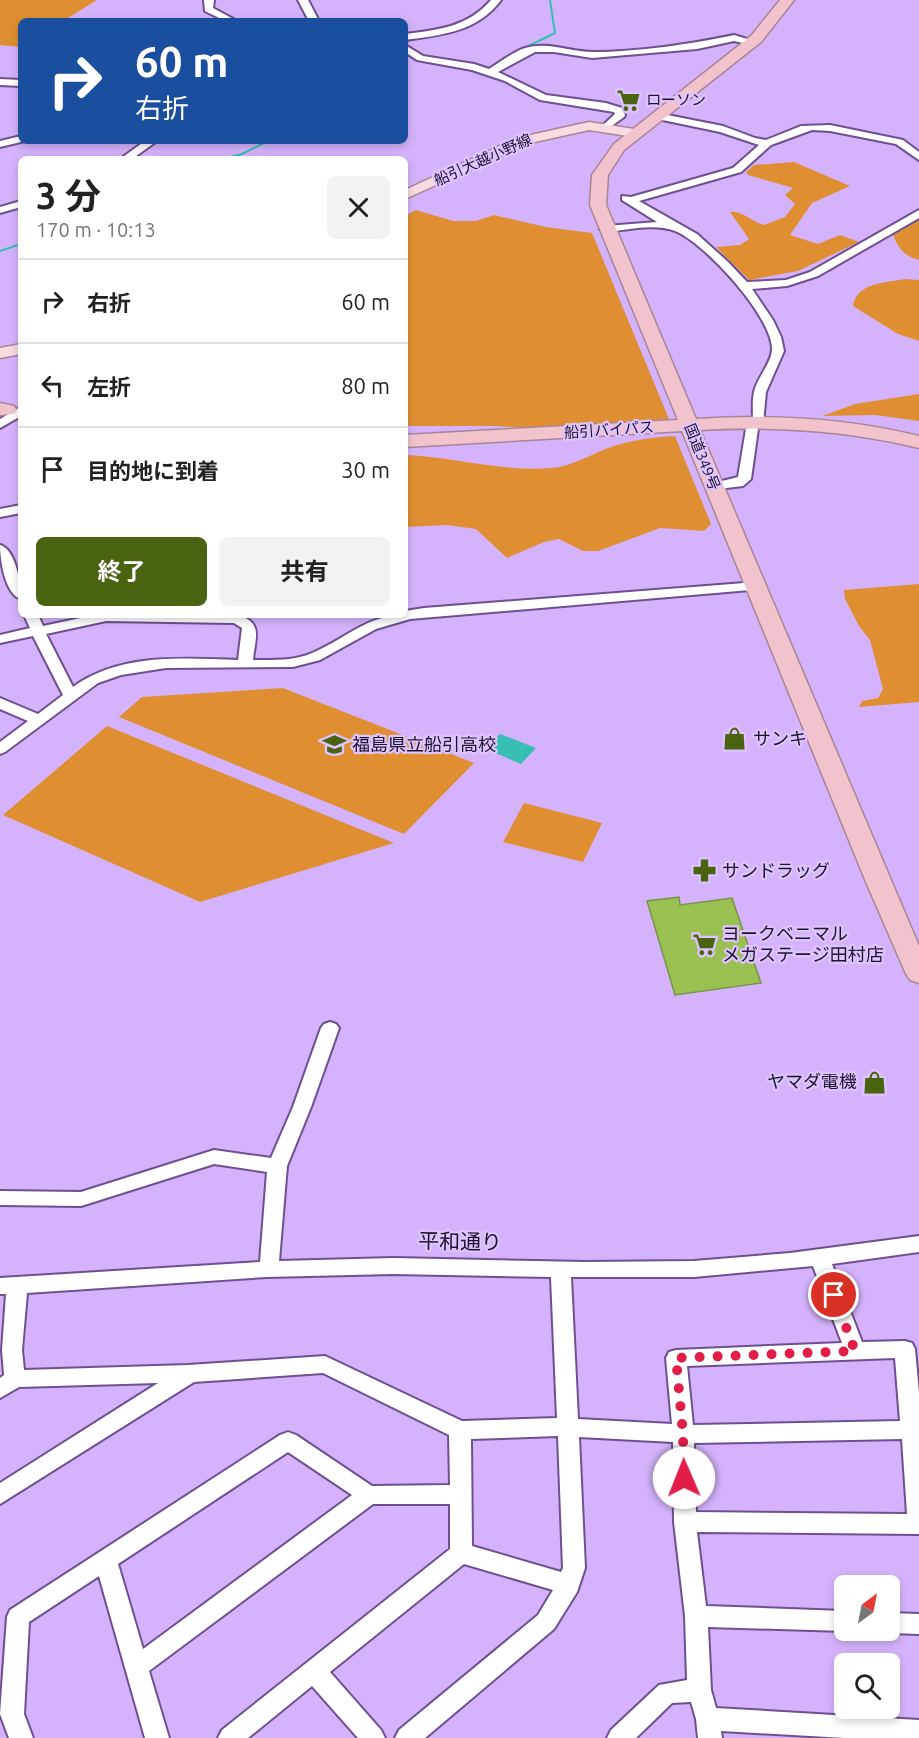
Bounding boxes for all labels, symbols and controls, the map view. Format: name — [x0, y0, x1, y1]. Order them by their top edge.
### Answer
text: 60 m — [135, 38, 229, 85]
icon: right — [36, 42, 114, 120]
supermarket icon: ローソン — [615, 87, 641, 113]
place label: ローソン — [646, 91, 706, 108]
text: 右折 — [135, 93, 189, 123]
street label: 船引大越小野線 — [431, 130, 534, 189]
text: 3 分 — [36, 175, 101, 216]
button: close — [327, 176, 390, 239]
text: 170 m · 10:13 — [36, 218, 156, 241]
icon: right — [36, 285, 69, 318]
text: 60 m — [341, 289, 390, 314]
text: 右折 — [87, 290, 131, 315]
icon: left — [36, 369, 69, 402]
text: 80 m — [341, 373, 390, 398]
text: 左折 — [87, 374, 131, 399]
street label: 船引バイパス — [564, 418, 654, 441]
street label: 国道349号 — [681, 421, 724, 493]
icon: arrive — [36, 453, 69, 486]
text: 30 m — [341, 457, 390, 482]
text: 目的地に到着 — [87, 458, 219, 483]
button: 終了 — [36, 537, 207, 606]
button: 共有 — [219, 537, 390, 606]
shop icon: サンキ — [722, 726, 748, 752]
place label: サンキ — [753, 728, 807, 748]
school or university icon: 福島県立船引高校 — [321, 732, 347, 758]
place label: 福島県立船引高校 — [352, 734, 496, 754]
pharmacy icon: サンドラッグ — [691, 858, 717, 884]
place label: サンドラッグ — [722, 860, 830, 880]
place label: ヨークベニマル メガステージ田村店 — [722, 923, 884, 964]
supermarket icon: ヨークベニマル メガステージ田村店 — [691, 931, 717, 957]
shop icon: ヤマダ電機 — [862, 1069, 888, 1095]
place label: ヤマダ電機 — [767, 1071, 857, 1091]
street label: 平和通り — [418, 1228, 502, 1254]
pin — [808, 1269, 859, 1320]
icon: arrive — [817, 1278, 850, 1311]
position arrow — [652, 1446, 716, 1510]
north arrow — [834, 1575, 900, 1641]
map controls — [834, 1575, 900, 1719]
button: search — [834, 1653, 900, 1719]

